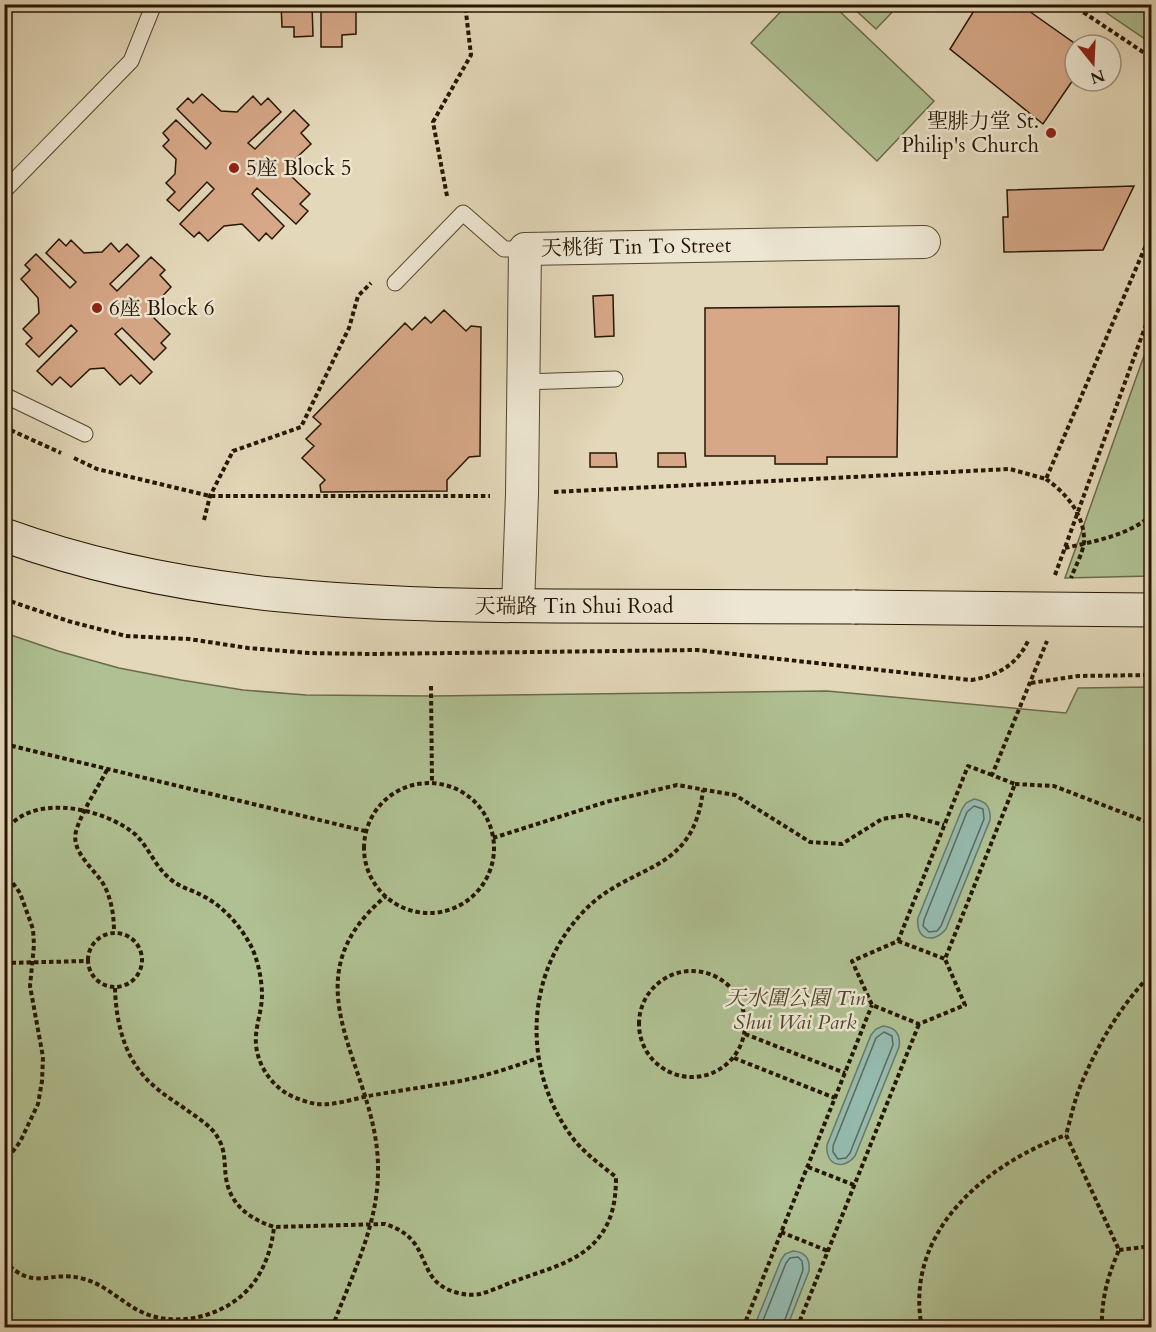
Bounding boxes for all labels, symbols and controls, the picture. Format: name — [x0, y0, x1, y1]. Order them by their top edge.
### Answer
north arrow — [1063, 33, 1123, 93]
text: N — [1087, 64, 1107, 89]
place label: 聖腓力堂 St. Philip's Church — [901, 107, 1039, 160]
marker: 聖腓力堂 St. Philip's Church — [1044, 126, 1058, 140]
place label: 5座 Block 5 — [246, 154, 352, 183]
marker: 5座 Block 5 — [227, 161, 241, 175]
street label: 天桃街 Tin To Street — [541, 231, 732, 263]
place label: 6座 Block 6 — [109, 294, 215, 323]
marker: 6座 Block 6 — [90, 301, 104, 315]
street label: 天瑞路 Tin Shui Road — [475, 592, 673, 621]
park label: 天水圍公園 Tin Shui Wai Park — [725, 984, 866, 1037]

